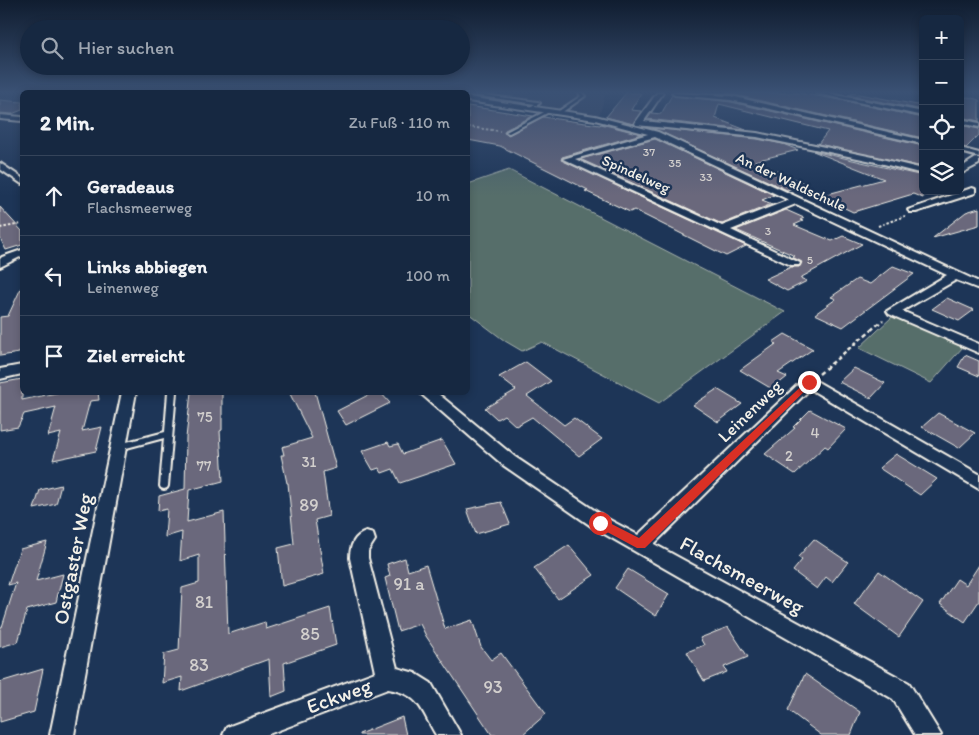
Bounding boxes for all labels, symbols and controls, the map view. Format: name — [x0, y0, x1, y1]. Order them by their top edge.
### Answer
map controls — [919, 15, 964, 195]
button: + — [919, 15, 964, 60]
search box — [20, 20, 470, 75]
icon: search — [38, 34, 66, 62]
text: Hier suchen — [78, 36, 174, 59]
button: − — [919, 60, 964, 105]
button: locate — [919, 105, 964, 150]
text: 2 Min. — [40, 110, 95, 135]
text: Zu Fuß · 110 m — [349, 113, 450, 132]
house number: 37 — [643, 145, 655, 159]
street label: An der Waldschule — [733, 149, 849, 215]
button: layers — [919, 150, 964, 195]
street label: Spindelweg — [599, 151, 673, 197]
house number: 35 — [669, 156, 681, 170]
house number: 33 — [699, 170, 713, 184]
text: Geradeaus — [87, 175, 174, 198]
icon: ahead — [40, 182, 68, 210]
text: 10 m — [416, 186, 450, 205]
text: Flachsmeerweg — [87, 198, 192, 217]
house number: 3 — [765, 224, 772, 238]
house number: 5 — [807, 253, 813, 267]
text: Links abbiegen — [87, 255, 207, 278]
icon: left — [40, 262, 68, 290]
text: 100 m — [406, 266, 450, 285]
text: Leinenweg — [87, 278, 159, 297]
icon: arrive — [40, 342, 68, 370]
text: Ziel erreicht — [87, 344, 185, 367]
route end — [798, 371, 821, 394]
street label: Leinenweg — [713, 374, 787, 447]
house number: 75 — [197, 408, 213, 426]
house number: 4 — [810, 424, 820, 442]
house number: 2 — [785, 447, 793, 465]
house number: 31 — [301, 453, 317, 471]
house number: 77 — [197, 457, 212, 475]
street label: Ostgaster Weg — [48, 491, 98, 627]
house number: 89 — [299, 494, 319, 516]
route start — [589, 512, 612, 535]
street label: Flachsmeerweg — [676, 530, 809, 619]
house number: 91 a — [393, 573, 425, 595]
house number: 81 — [195, 591, 213, 613]
house number: 85 — [300, 623, 320, 645]
house number: 83 — [189, 654, 209, 676]
street label: Eckweg — [303, 672, 375, 719]
house number: 93 — [483, 676, 503, 698]

